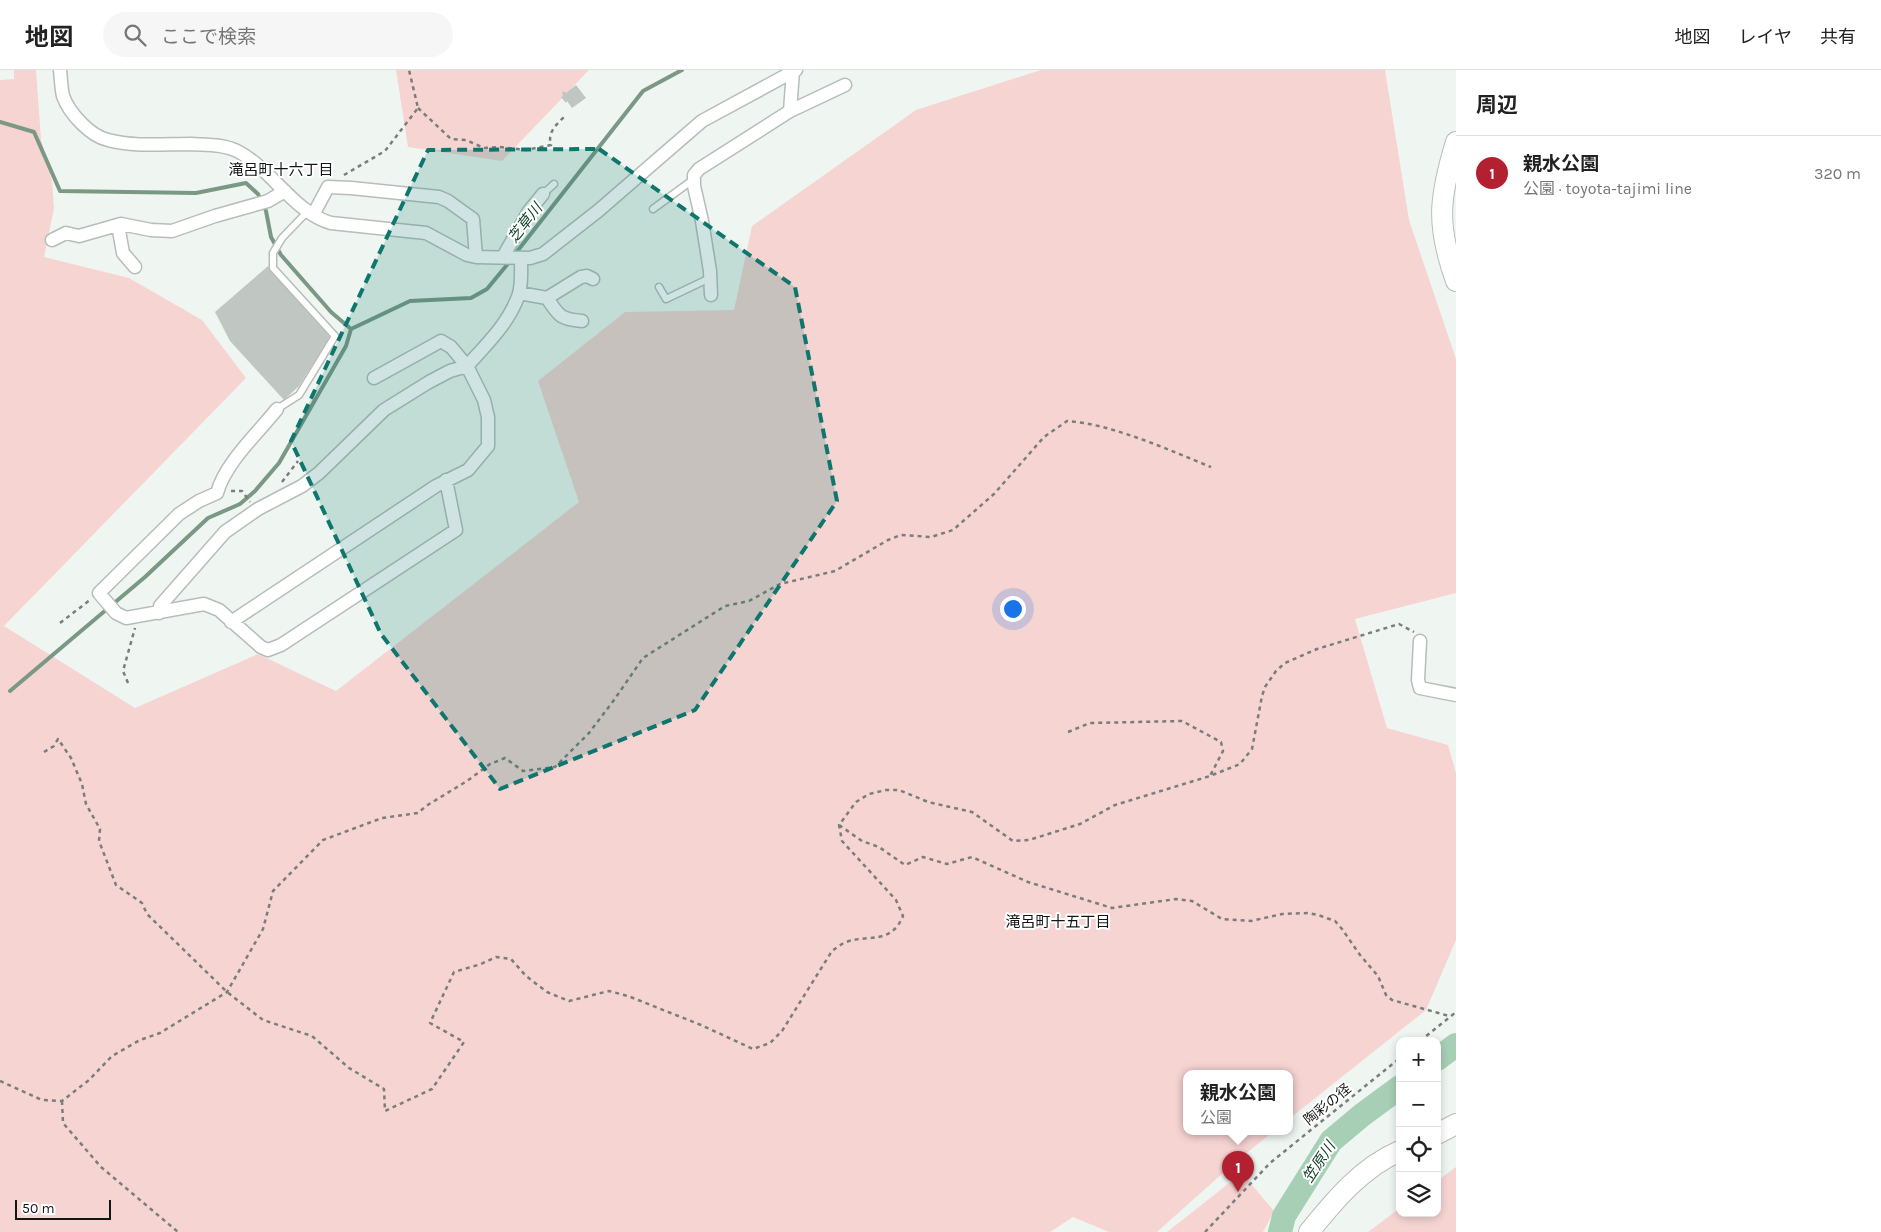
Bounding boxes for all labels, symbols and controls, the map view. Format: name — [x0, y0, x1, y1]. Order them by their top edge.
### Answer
search box — [103, 12, 453, 57]
icon: search — [121, 21, 149, 49]
text: 地図 — [25, 23, 73, 51]
text: ここで検索 — [161, 26, 256, 48]
text: 地図 — [1675, 26, 1711, 48]
text: レイヤ — [1739, 26, 1792, 48]
text: 共有 — [1820, 26, 1856, 48]
text: 周辺 — [1476, 93, 1518, 117]
text: 親水公園 — [1523, 153, 1599, 175]
district label: 滝呂町十六丁目 — [228, 161, 334, 179]
text: 1 — [1489, 164, 1495, 183]
text: 320 m — [1814, 164, 1861, 183]
text: 公園 · toyota-tajimi line — [1523, 179, 1692, 198]
water label: 芝草川 — [504, 198, 547, 246]
your location — [1000, 596, 1026, 622]
district label: 滝呂町十五丁目 — [1005, 913, 1111, 931]
map controls — [1396, 1037, 1441, 1217]
button: + — [1396, 1037, 1441, 1082]
popup — [1183, 1070, 1293, 1135]
street label: 陶彩の径 — [1300, 1080, 1354, 1129]
text: 親水公園 — [1200, 1082, 1276, 1104]
button: − — [1396, 1082, 1441, 1127]
text: 公園 — [1200, 1108, 1232, 1127]
button: locate — [1396, 1127, 1441, 1172]
water label: 笠原川 — [1299, 1137, 1340, 1186]
pin: 1 — [1222, 1151, 1254, 1192]
button: layers — [1396, 1172, 1441, 1217]
scale bar — [15, 1197, 111, 1220]
text: 50 m — [22, 1200, 55, 1217]

